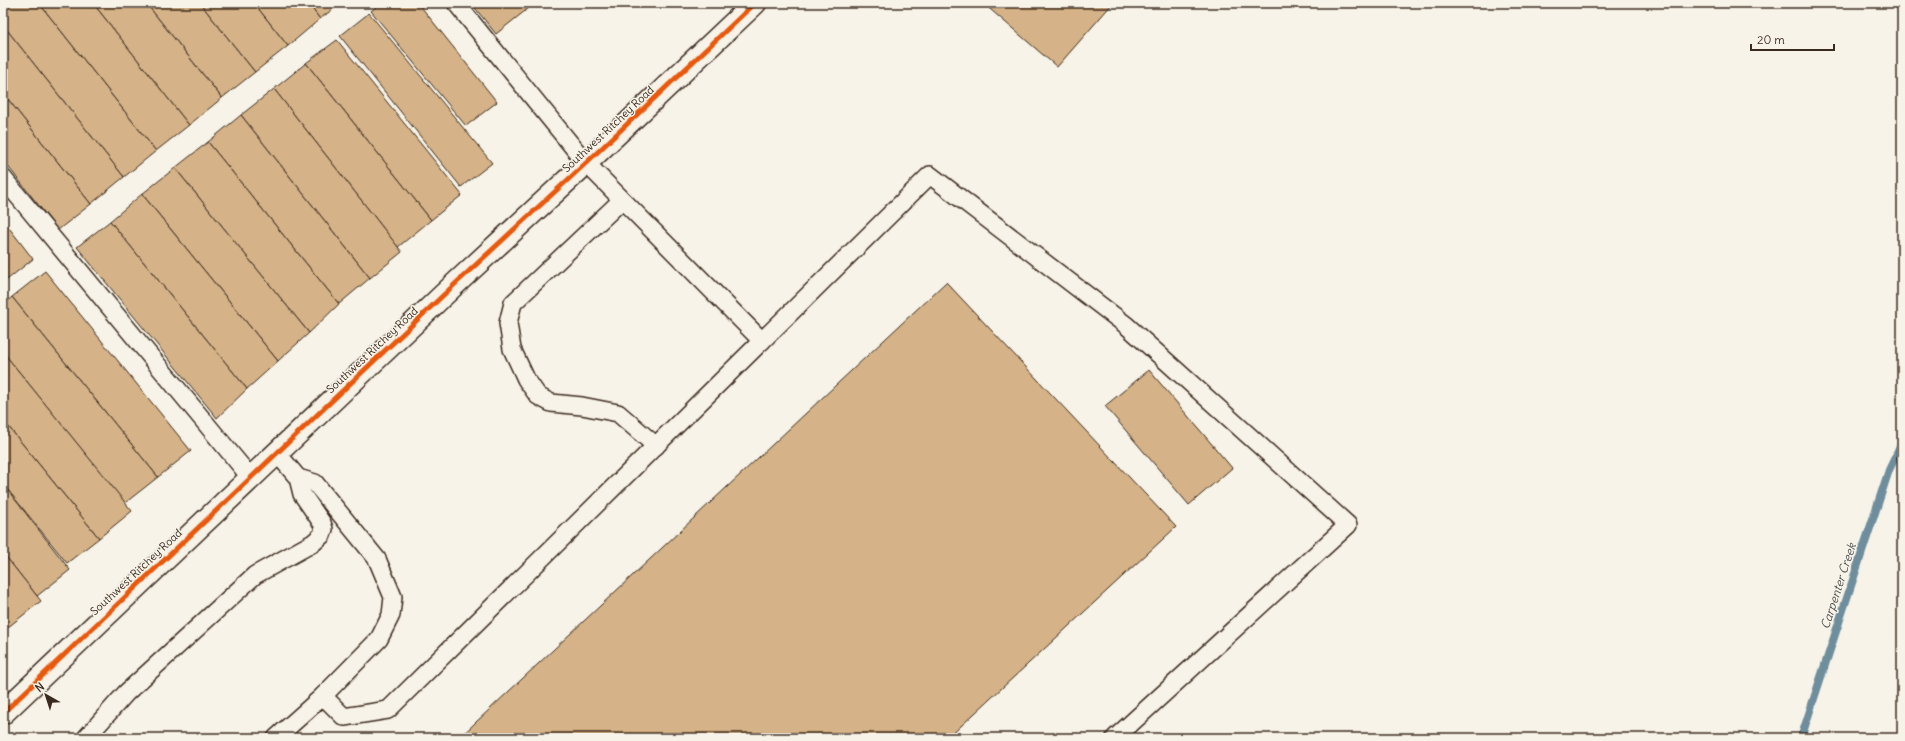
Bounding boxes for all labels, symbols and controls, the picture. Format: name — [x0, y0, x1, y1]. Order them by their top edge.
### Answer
scale bar — [1751, 26, 1834, 52]
text: 20 m — [1757, 32, 1785, 47]
street label: Southwest Ritchey Road — [559, 82, 657, 175]
street label: Southwest Ritchey Road — [323, 303, 421, 396]
street label: Southwest Ritchey Road — [87, 525, 185, 618]
water label: Carpenter Creek — [1817, 540, 1859, 631]
north arrow — [26, 675, 66, 715]
text: N — [32, 679, 47, 695]

